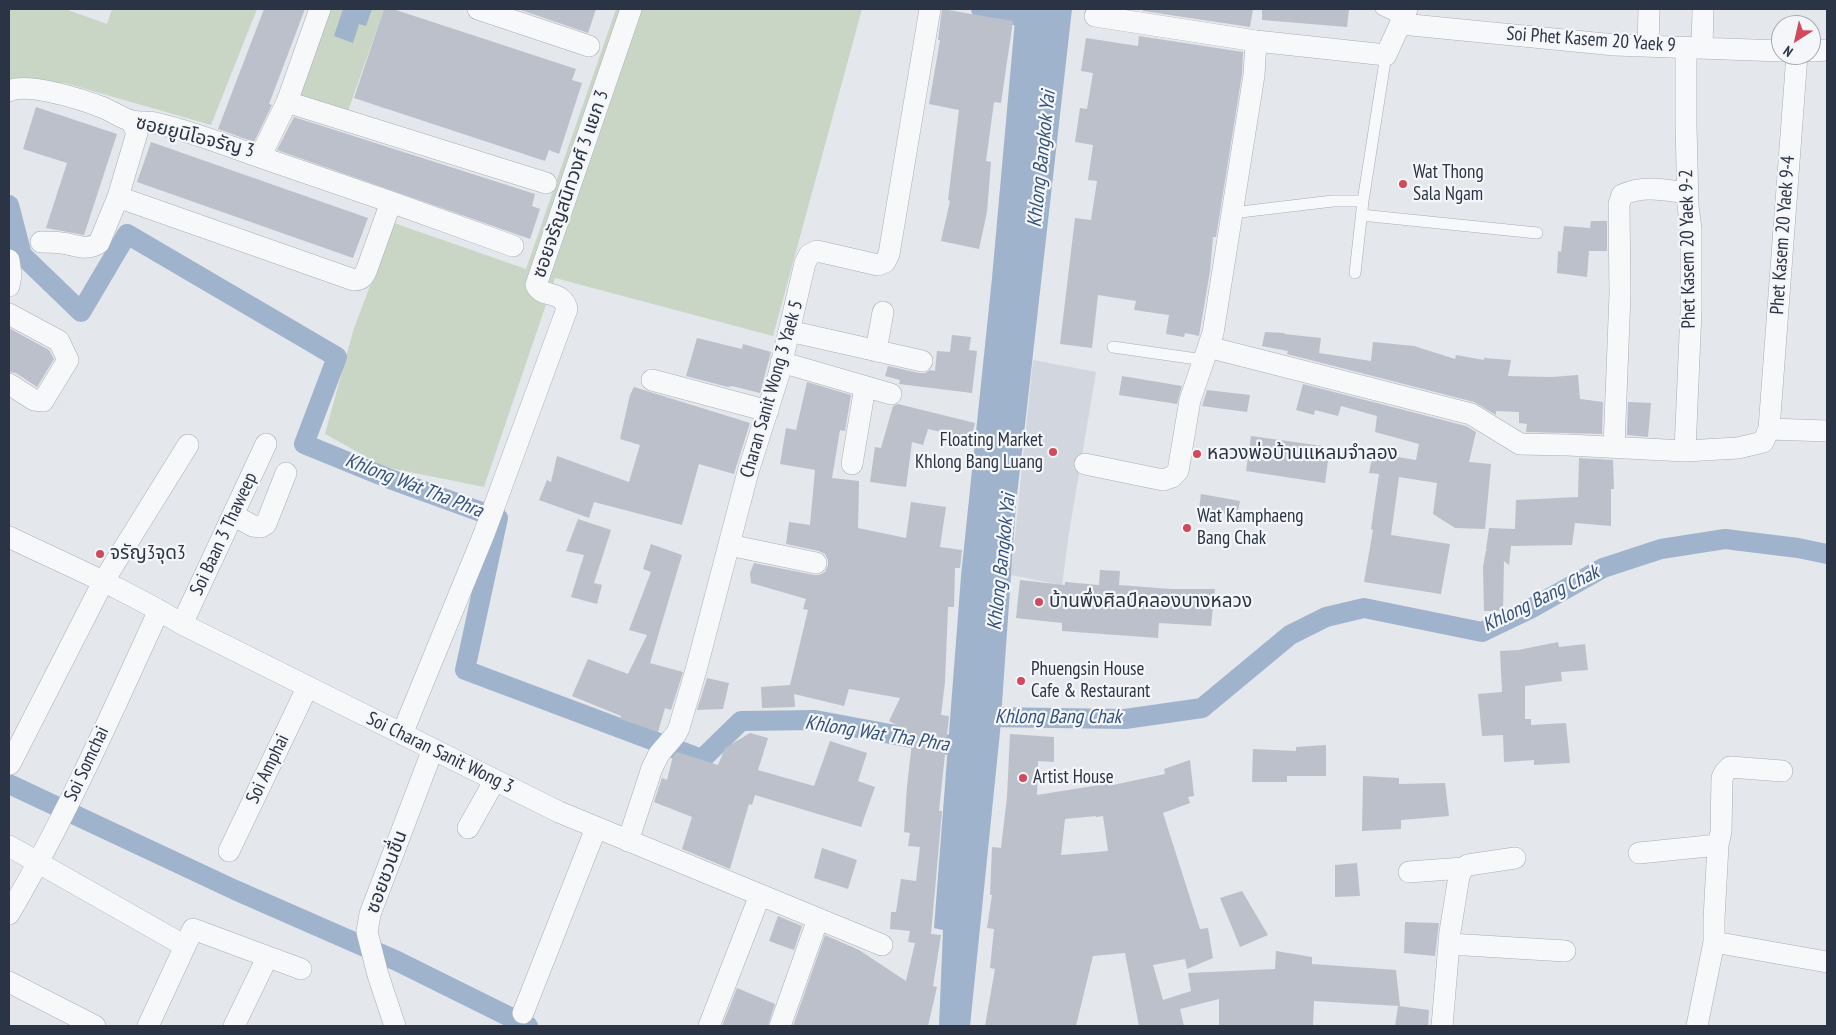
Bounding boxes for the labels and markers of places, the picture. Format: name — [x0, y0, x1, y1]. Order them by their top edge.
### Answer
place label: Wat Thong Sala Ngam — [1413, 162, 1484, 206]
marker: Wat Thong Sala Ngam — [1397, 178, 1409, 190]
place label: Floating Market Khlong Bang Luang — [915, 430, 1043, 474]
place label: หลวงพ่อบ้านแหลมจำลอง — [1207, 443, 1398, 465]
marker: Floating Market Khlong Bang Luang — [1047, 446, 1059, 458]
marker: หลวงพ่อบ้านแหลมจำลอง — [1191, 448, 1203, 460]
place label: Wat Kamphaeng Bang Chak — [1197, 506, 1304, 550]
marker: Wat Kamphaeng Bang Chak — [1181, 522, 1193, 534]
place label: จรัญ3จุด3 — [110, 543, 186, 565]
marker: จรัญ3จุด3 — [94, 548, 106, 560]
place label: บ้านพึ่งศิลป์คลองบางหลวง — [1049, 591, 1252, 613]
marker: บ้านพึ่งศิลป์คลองบางหลวง — [1033, 596, 1045, 608]
place label: Phuengsin House Cafe & Restaurant — [1031, 659, 1150, 703]
marker: Phuengsin House Cafe & Restaurant — [1015, 675, 1027, 687]
place label: Artist House — [1033, 767, 1114, 789]
marker: Artist House — [1017, 772, 1029, 784]

